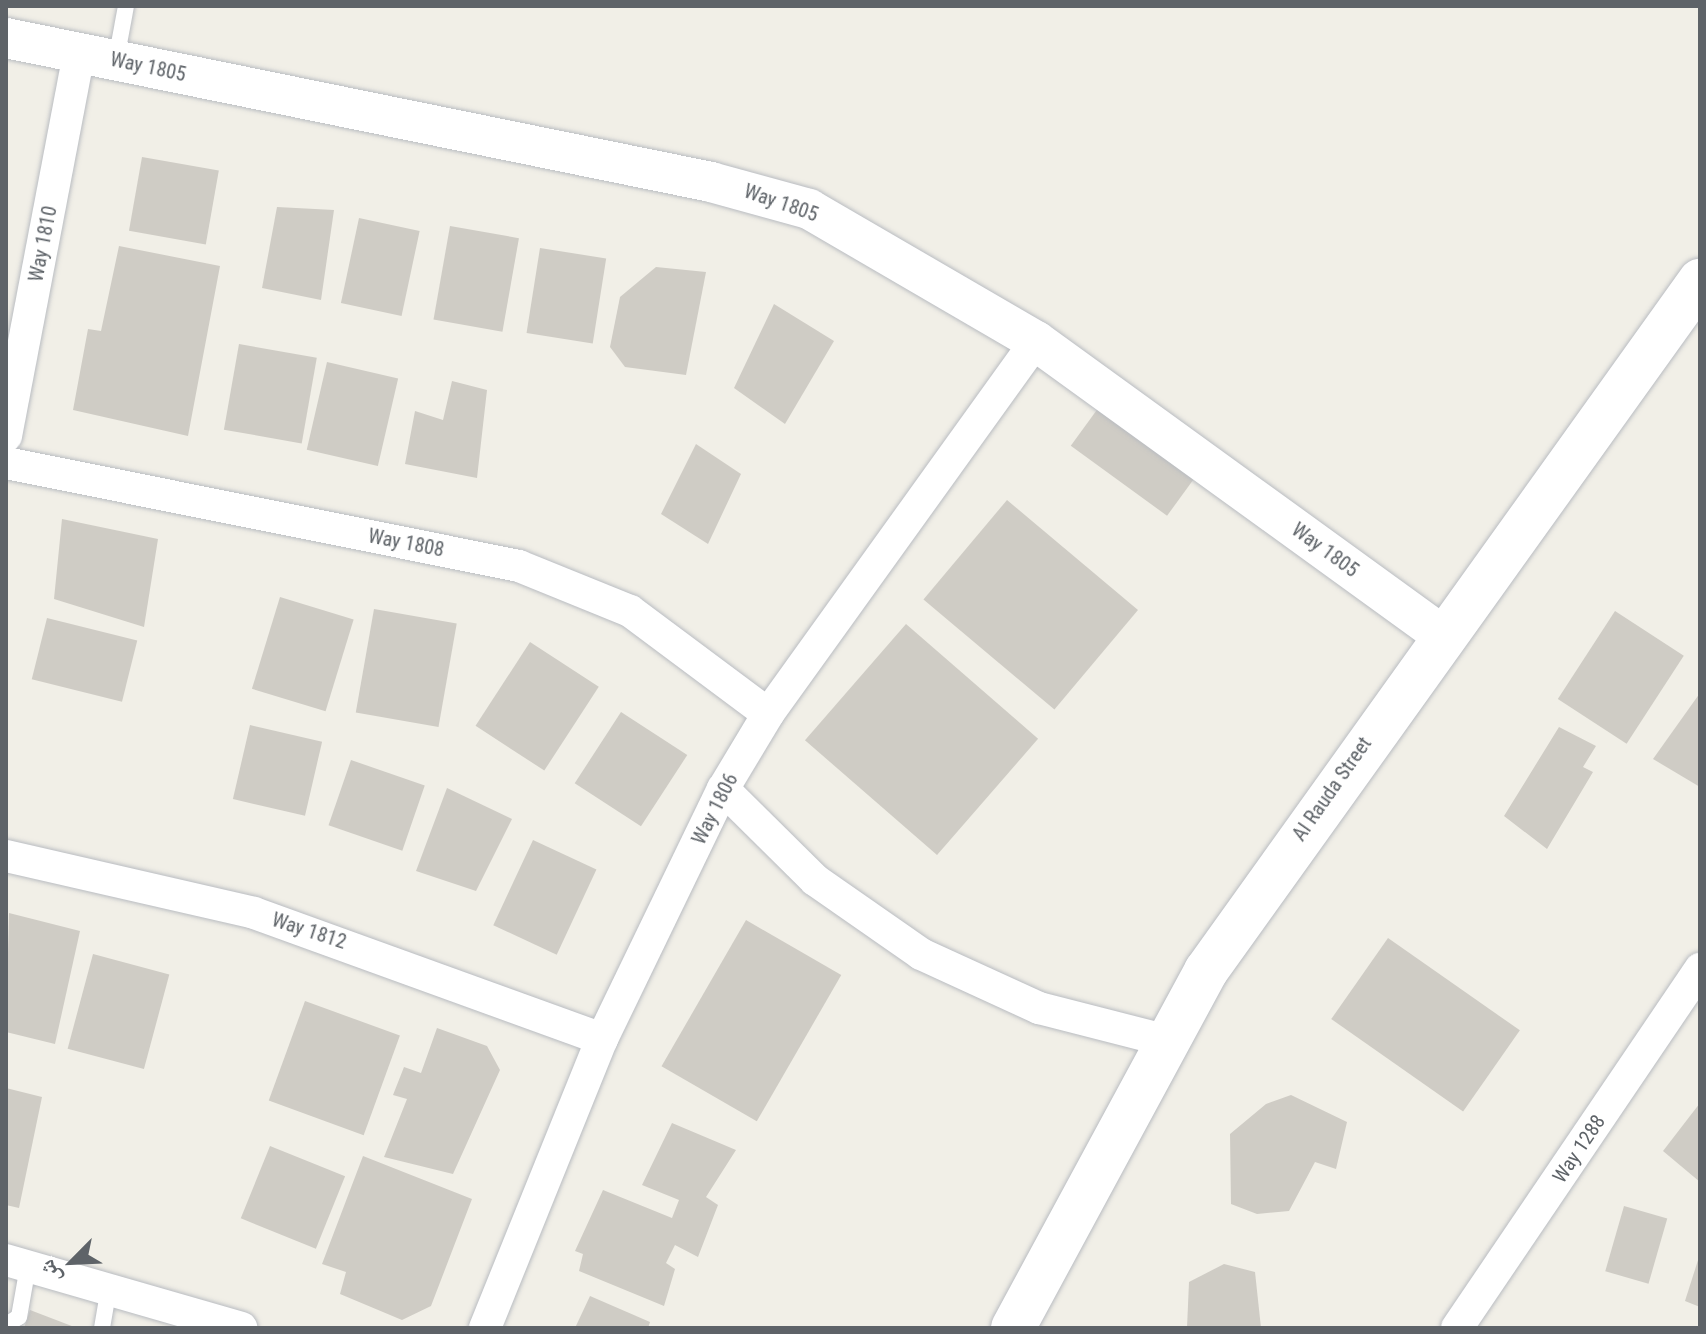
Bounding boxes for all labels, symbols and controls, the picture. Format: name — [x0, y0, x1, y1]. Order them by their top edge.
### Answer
street label: Way 1805 — [108, 47, 188, 87]
street label: Way 1805 — [741, 179, 821, 227]
street label: Way 1810 — [24, 204, 62, 284]
street label: Way 1805 — [1287, 518, 1363, 582]
street label: Way 1808 — [366, 524, 446, 562]
street label: Al Rauda Street — [1287, 732, 1377, 846]
street label: Way 1806 — [687, 769, 743, 849]
street label: Way 1812 — [269, 908, 349, 954]
street label: Way 1288 — [1548, 1110, 1610, 1188]
north arrow — [32, 1222, 112, 1302]
text: ش — [33, 1256, 66, 1288]

